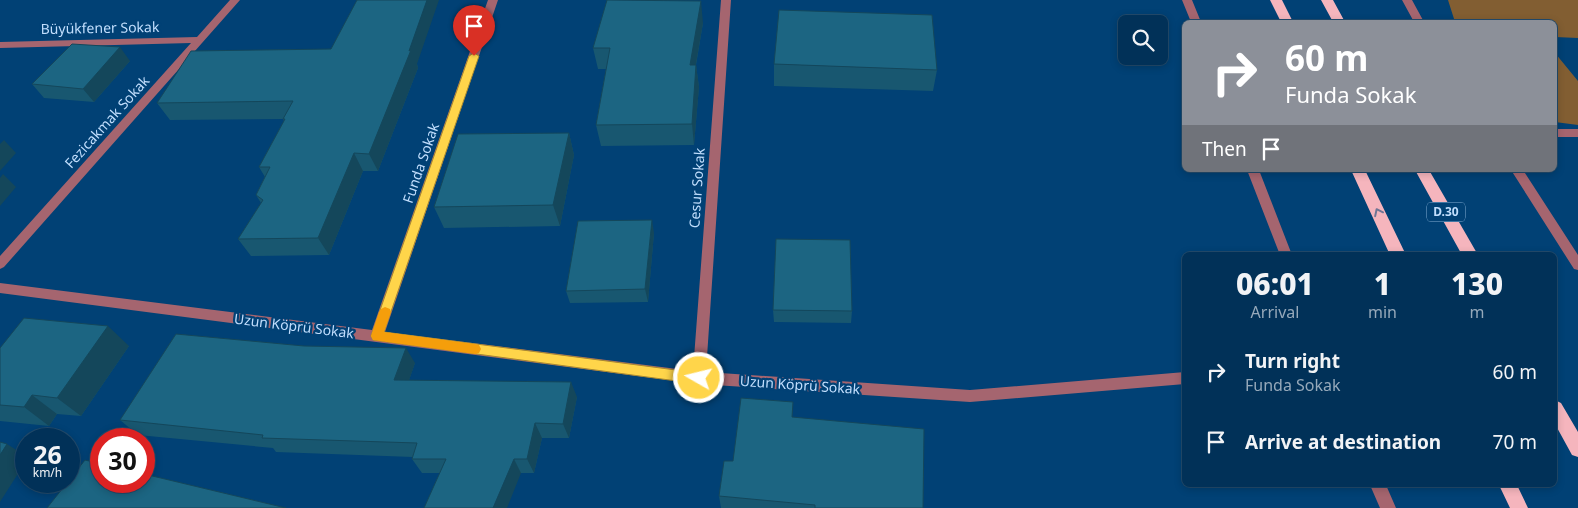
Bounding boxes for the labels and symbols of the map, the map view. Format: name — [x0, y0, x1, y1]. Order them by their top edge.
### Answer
pin — [453, 5, 495, 56]
street label: Büyükfener Sokak — [40, 17, 160, 38]
street label: Fezicakmak Sokak — [60, 71, 154, 172]
street label: Funda Sokak — [398, 120, 443, 205]
street label: Cesur Sokak — [684, 147, 709, 229]
road number: D.30 — [1427, 202, 1465, 222]
one-way arrow — [1374, 209, 1384, 218]
street label: Uzun Köprü Sokak — [233, 309, 356, 342]
position arrow — [672, 351, 724, 403]
street label: Uzun Köprü Sokak — [739, 371, 861, 398]
speed limit sign: 30 — [90, 428, 155, 493]

